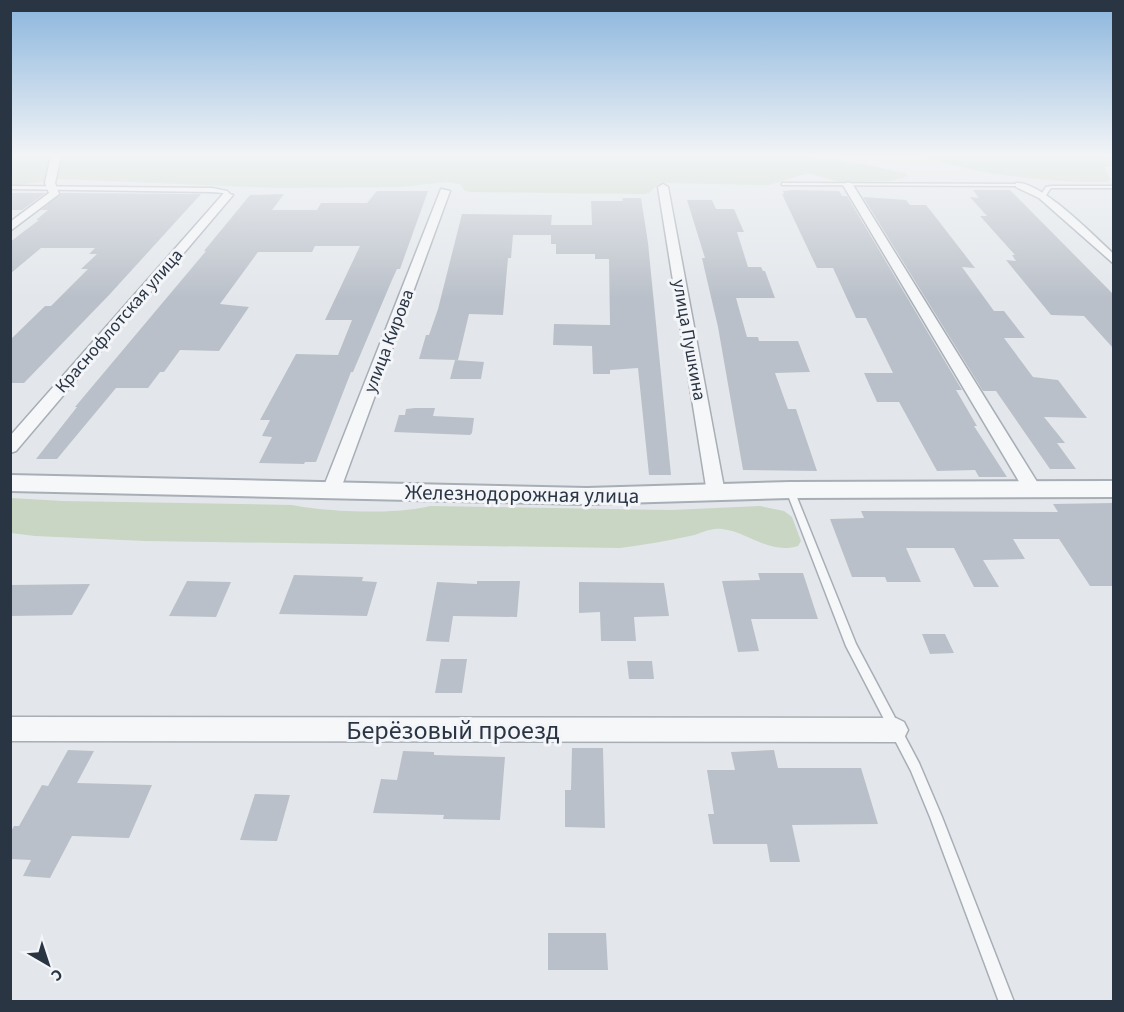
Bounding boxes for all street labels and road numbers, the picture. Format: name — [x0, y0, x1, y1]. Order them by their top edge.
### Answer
street label: Краснофлотская улица — [49, 244, 189, 398]
street label: улица Пушкина — [666, 277, 712, 403]
street label: улица Кирова — [358, 285, 420, 397]
street label: Железнодорожная улица — [404, 477, 640, 511]
street label: Берёзовый проезд — [346, 712, 560, 749]

